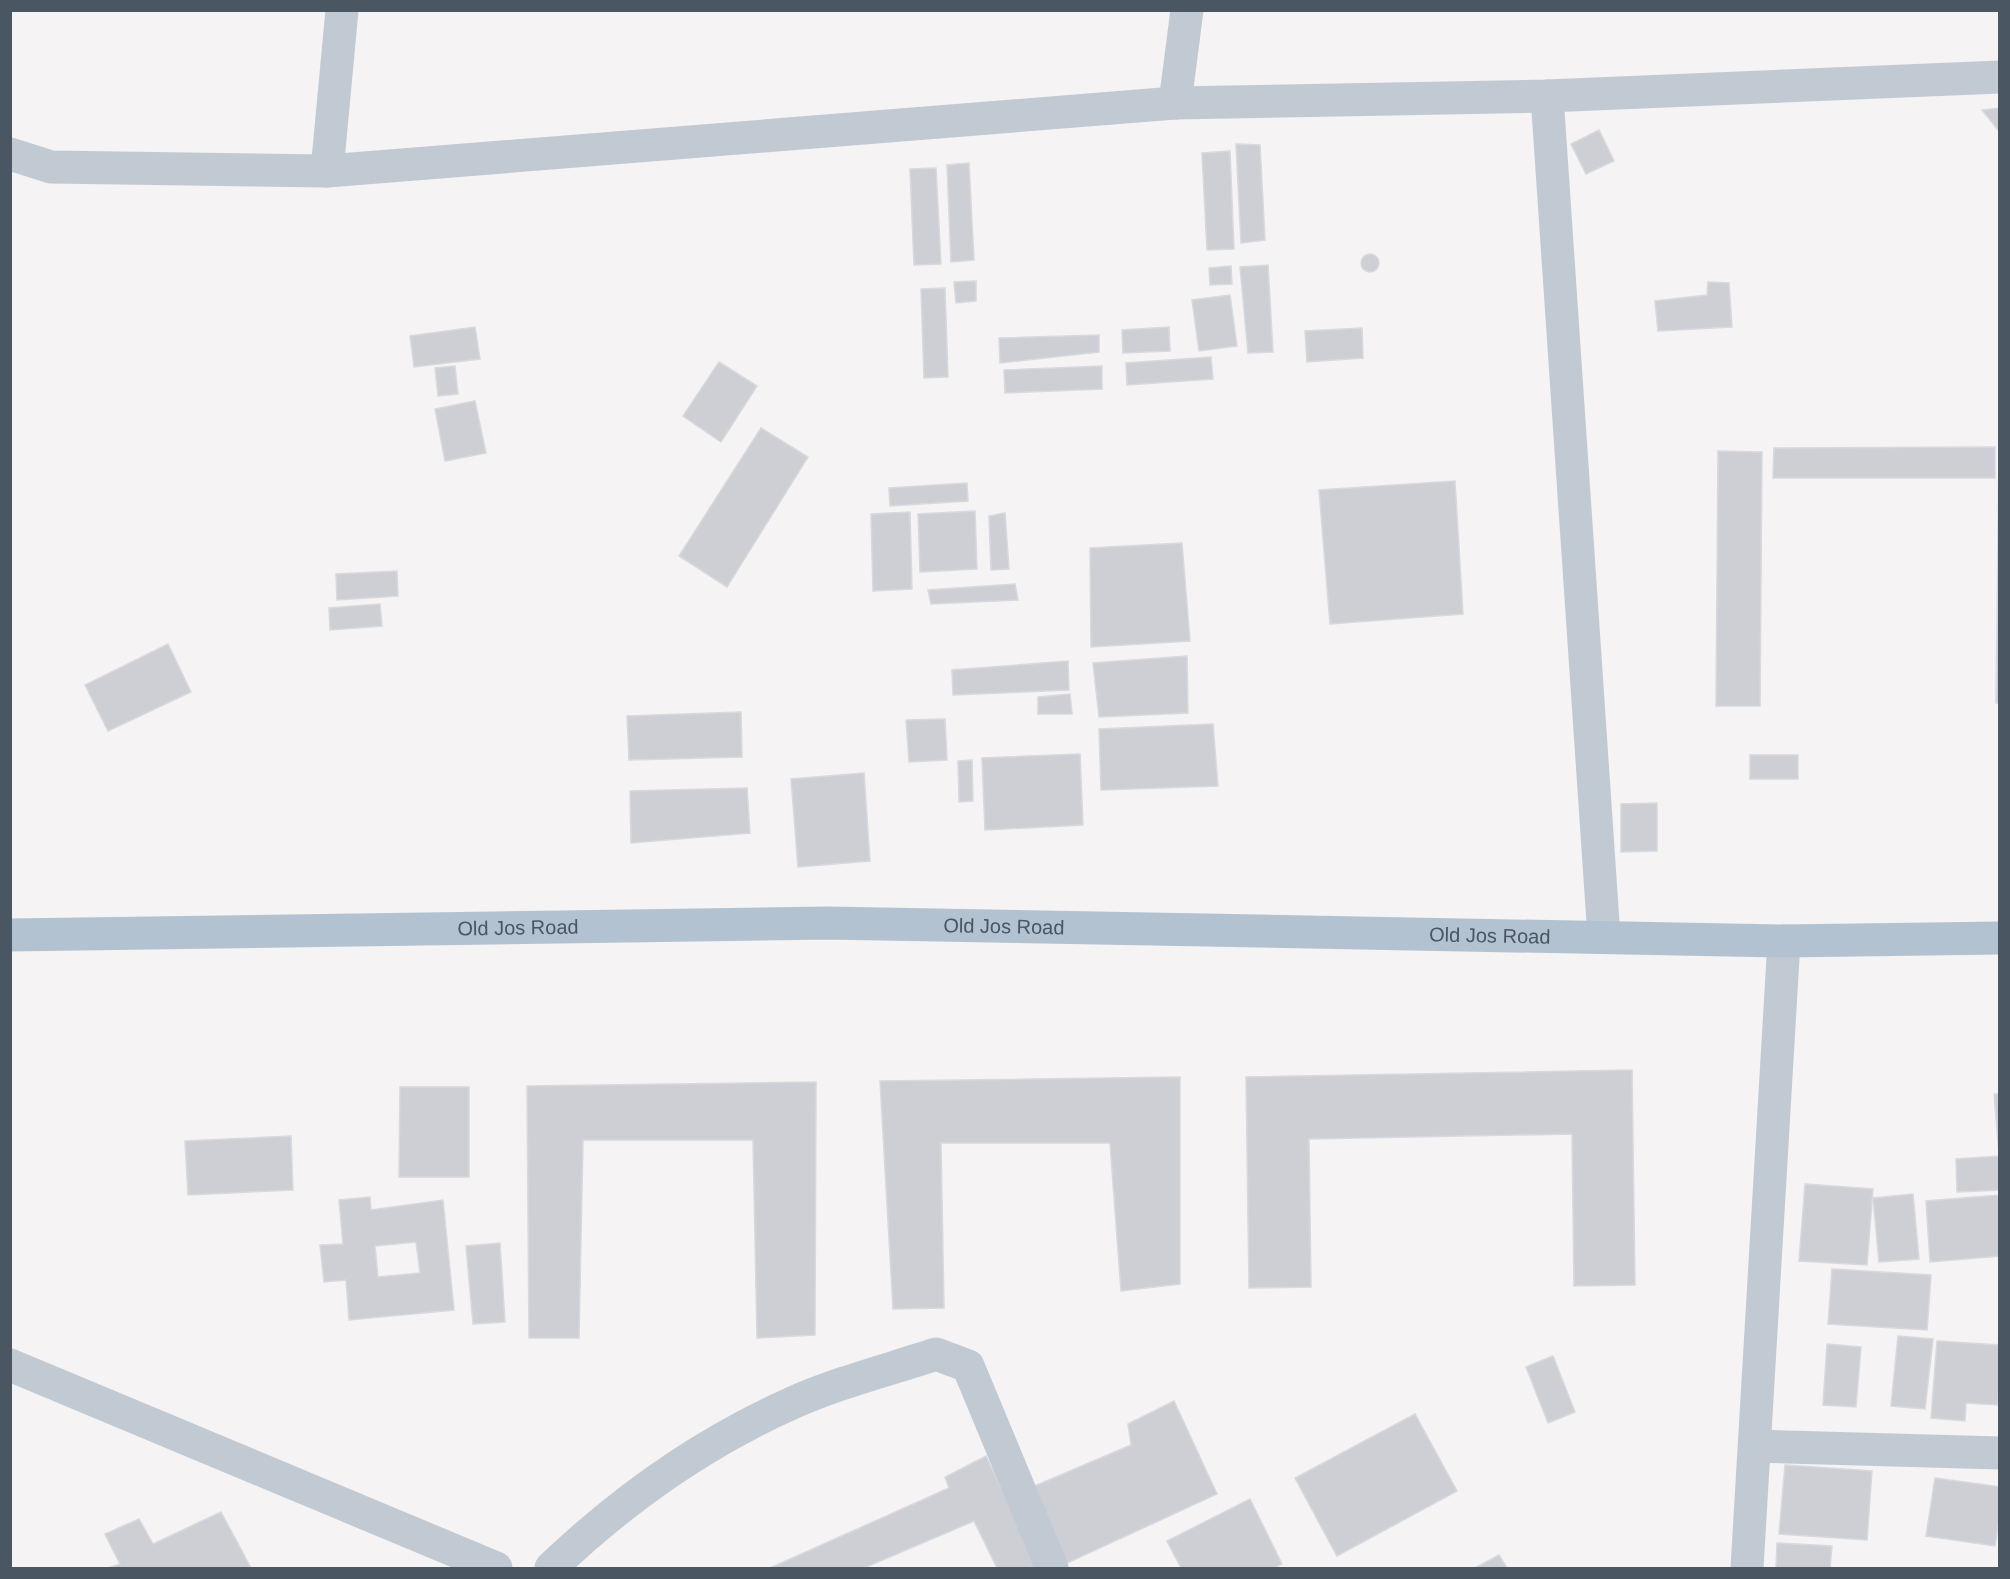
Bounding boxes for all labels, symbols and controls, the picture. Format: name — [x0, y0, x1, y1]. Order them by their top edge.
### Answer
street label: Old Jos Road — [943, 914, 1065, 938]
street label: Old Jos Road — [457, 916, 579, 939]
street label: Old Jos Road — [1429, 923, 1551, 948]

